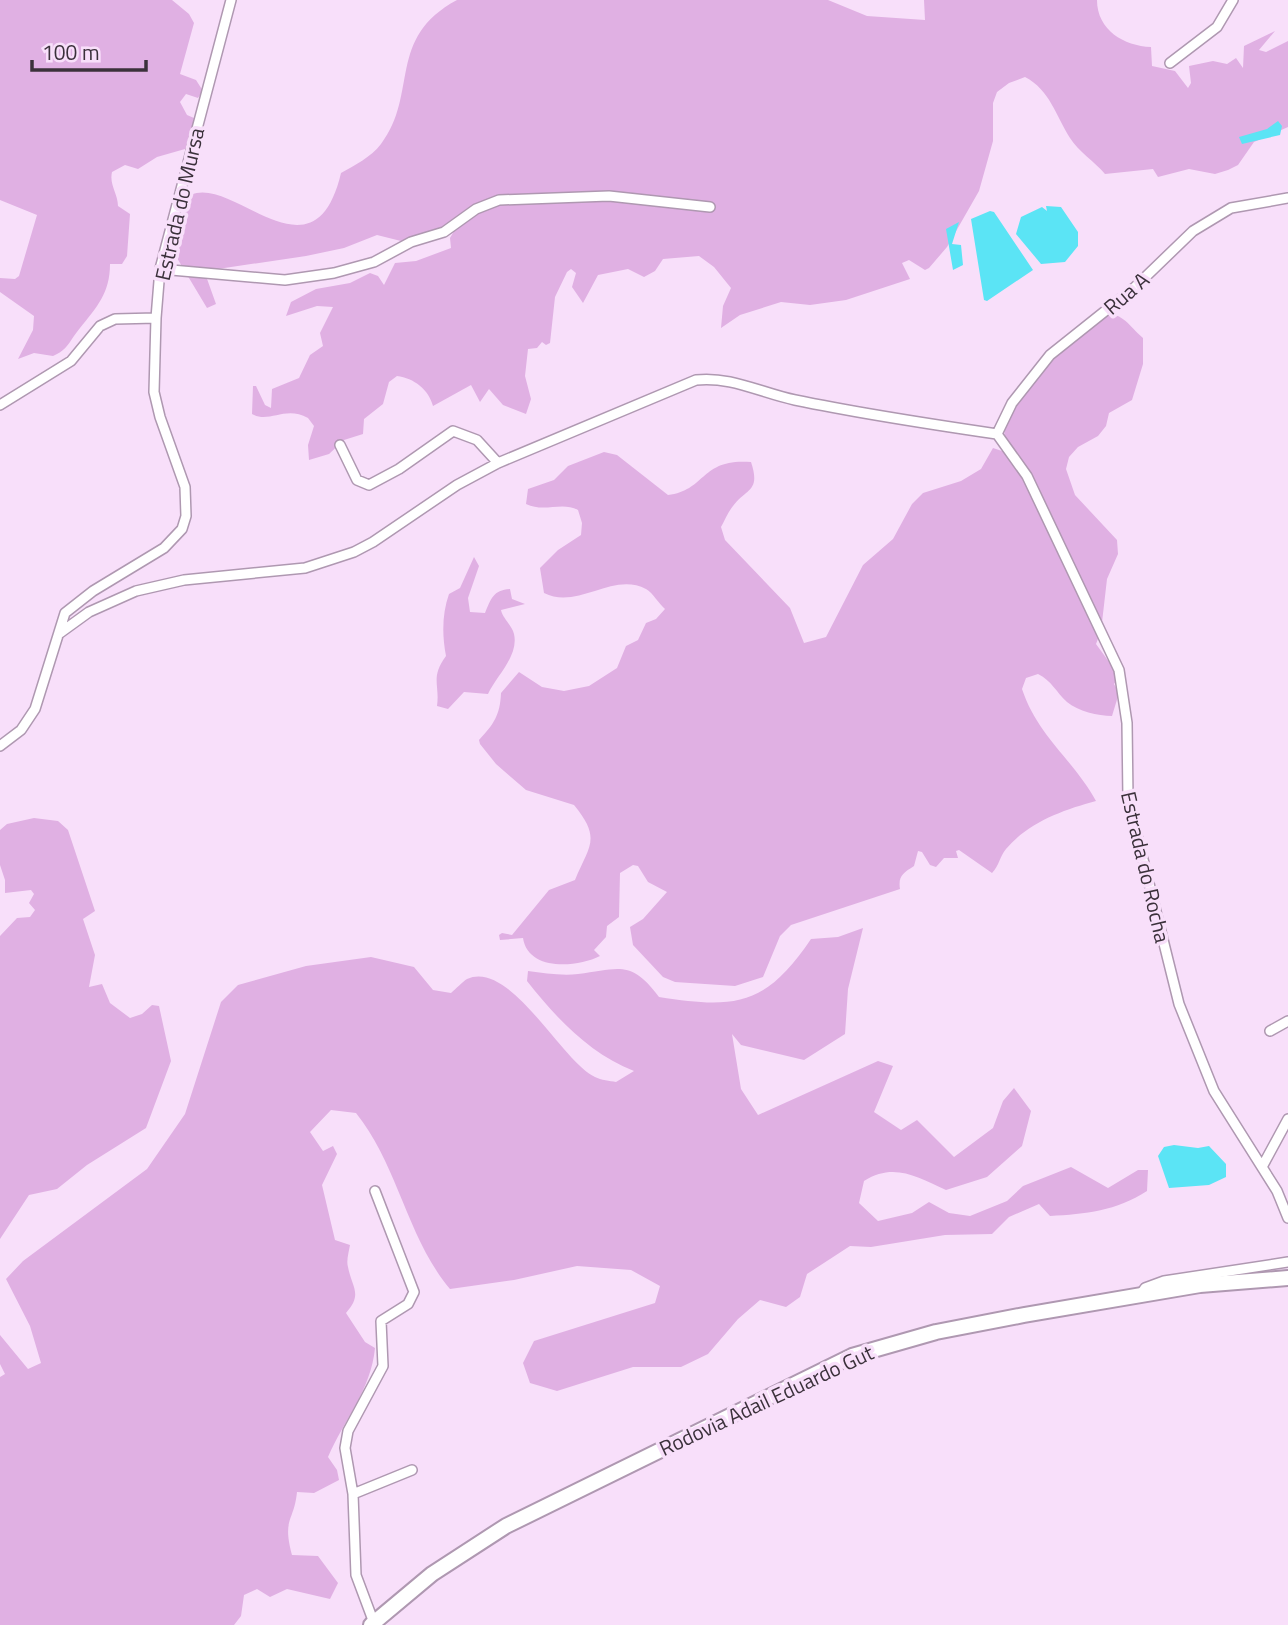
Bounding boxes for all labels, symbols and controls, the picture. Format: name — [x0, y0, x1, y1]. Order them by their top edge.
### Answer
scale bar — [32, 28, 145, 72]
text: 100 m — [42, 36, 99, 68]
street label: Estrada do Mursa — [146, 124, 212, 284]
street label: Rua A — [1096, 264, 1156, 322]
street label: Estrada do Rocha — [1113, 788, 1179, 946]
street label: Rodovia Adail Eduardo Gut — [654, 1336, 879, 1464]

